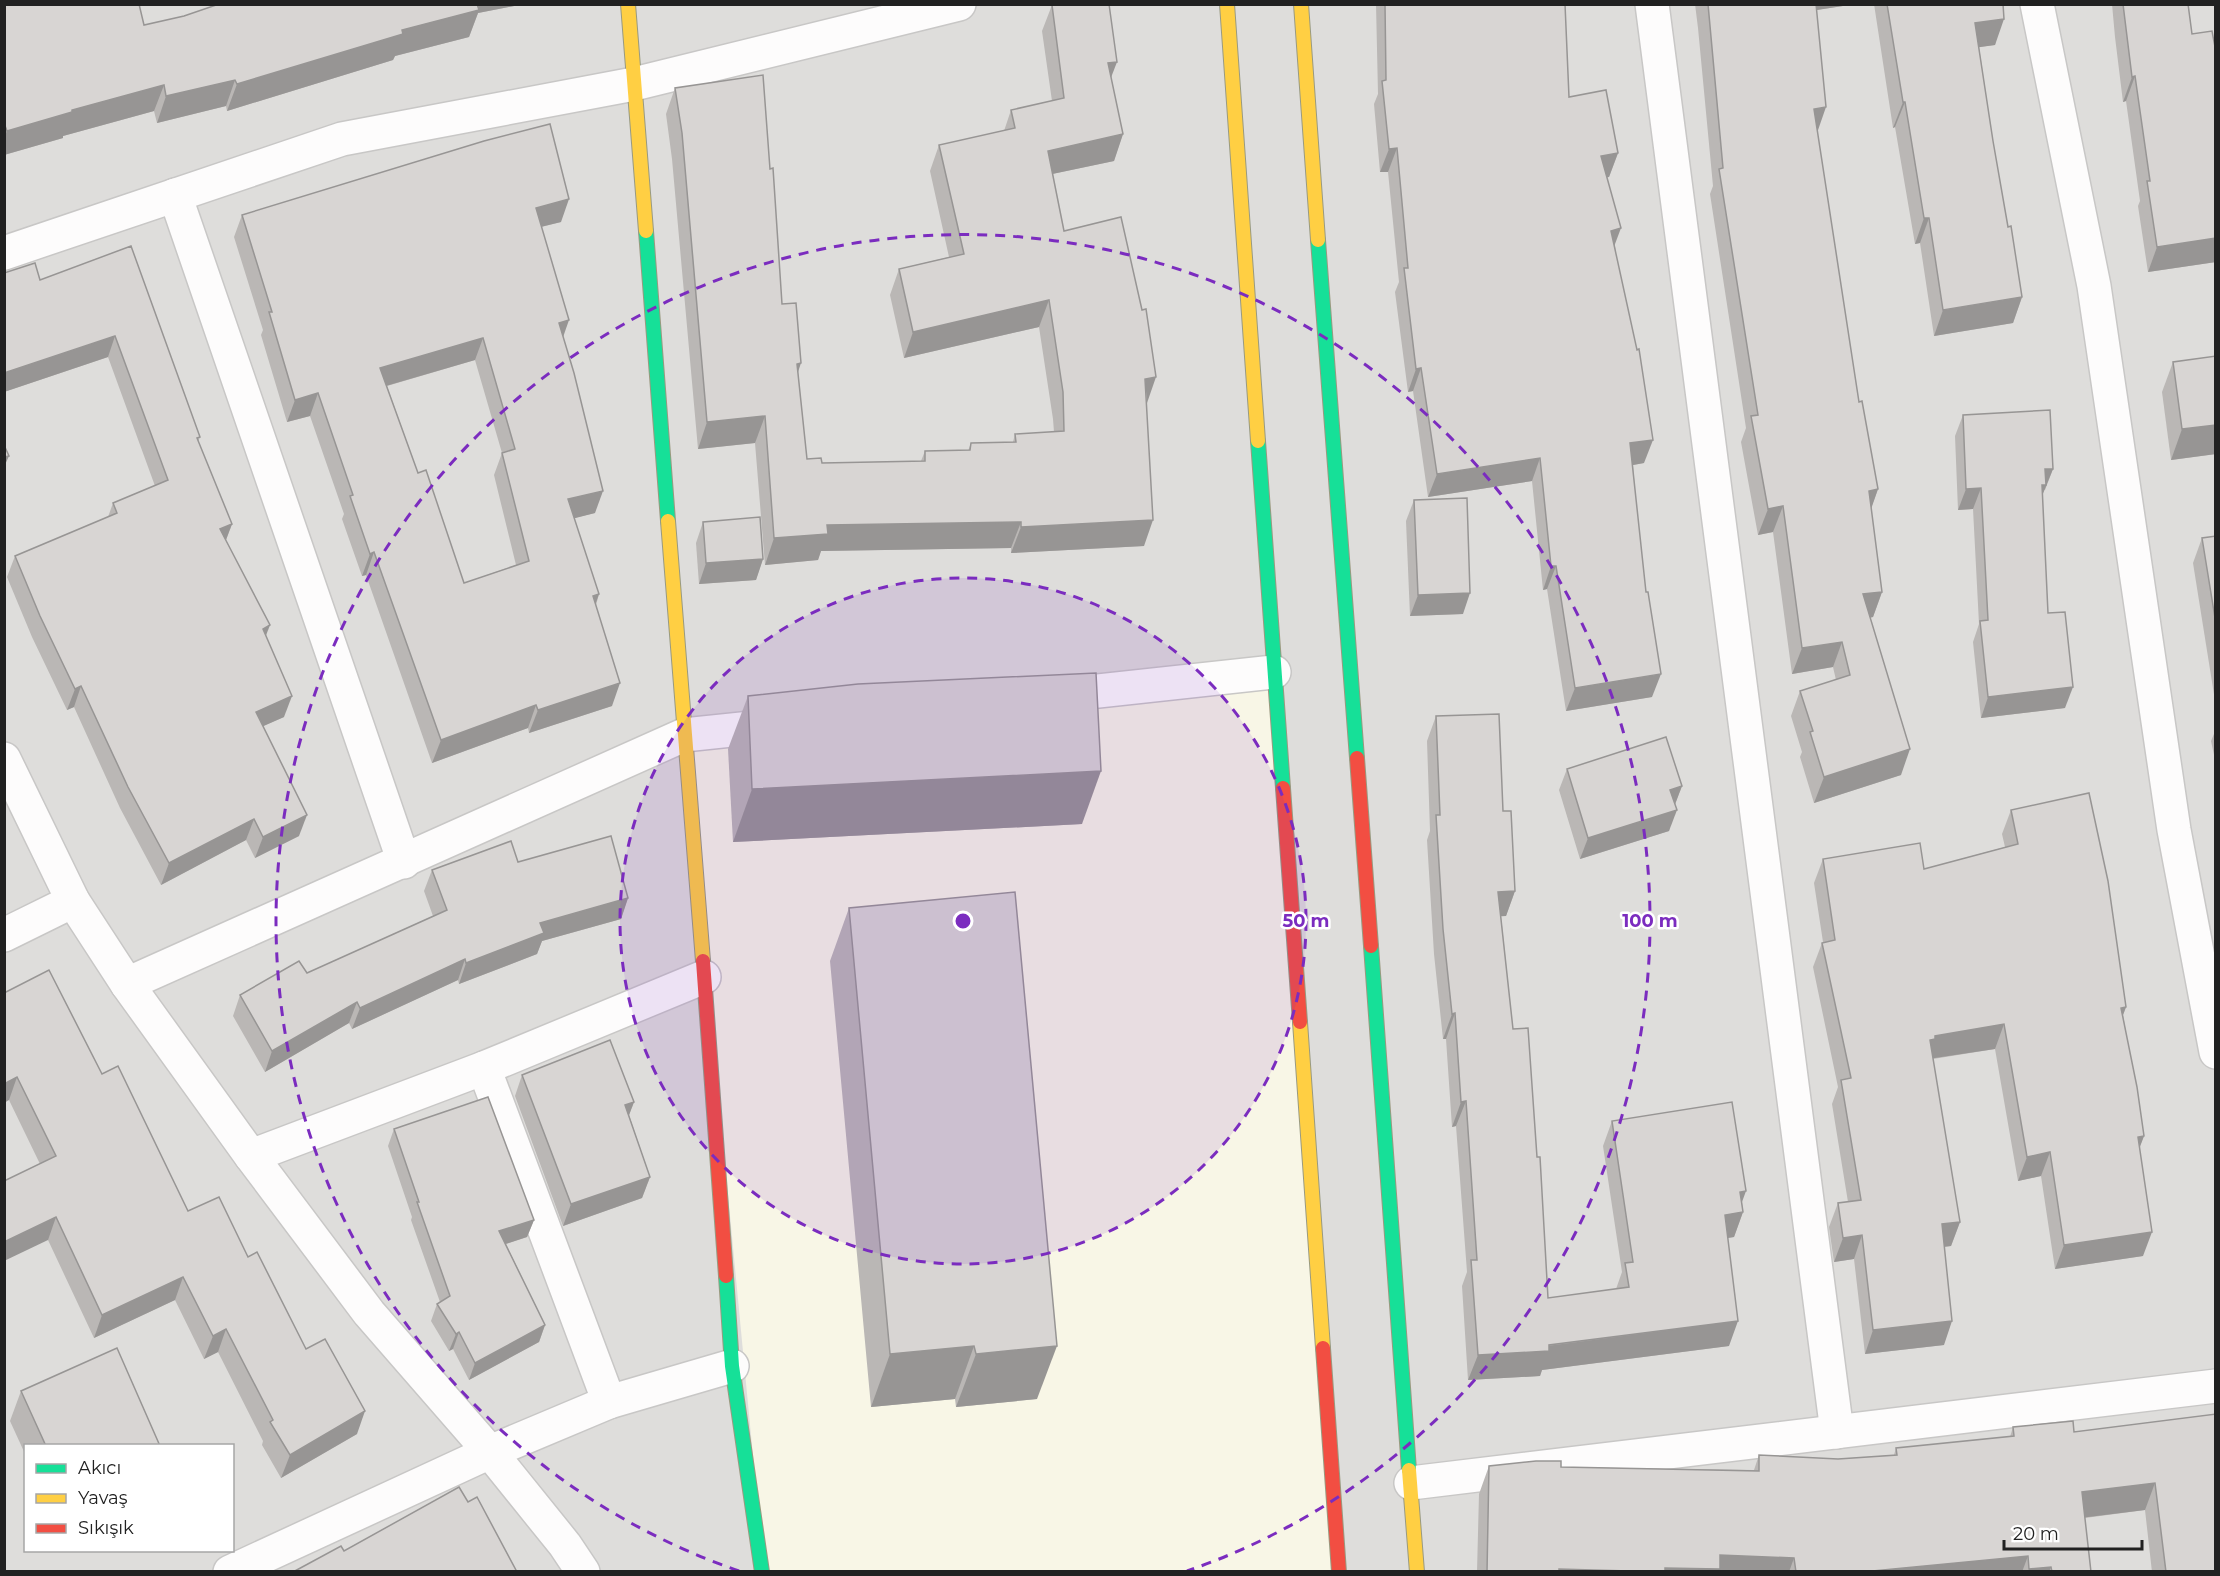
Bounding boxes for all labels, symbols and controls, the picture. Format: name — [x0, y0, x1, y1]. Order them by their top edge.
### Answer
text: 50 m — [1283, 910, 1329, 932]
text: 100 m — [1622, 910, 1678, 932]
centre of rings — [953, 911, 973, 931]
legend — [24, 1444, 234, 1552]
text: Akıcı — [78, 1457, 121, 1479]
text: Yavaş — [78, 1487, 128, 1509]
scale bar — [2004, 1513, 2142, 1551]
text: Sıkışık — [78, 1517, 134, 1539]
text: 20 m — [2013, 1523, 2059, 1545]

